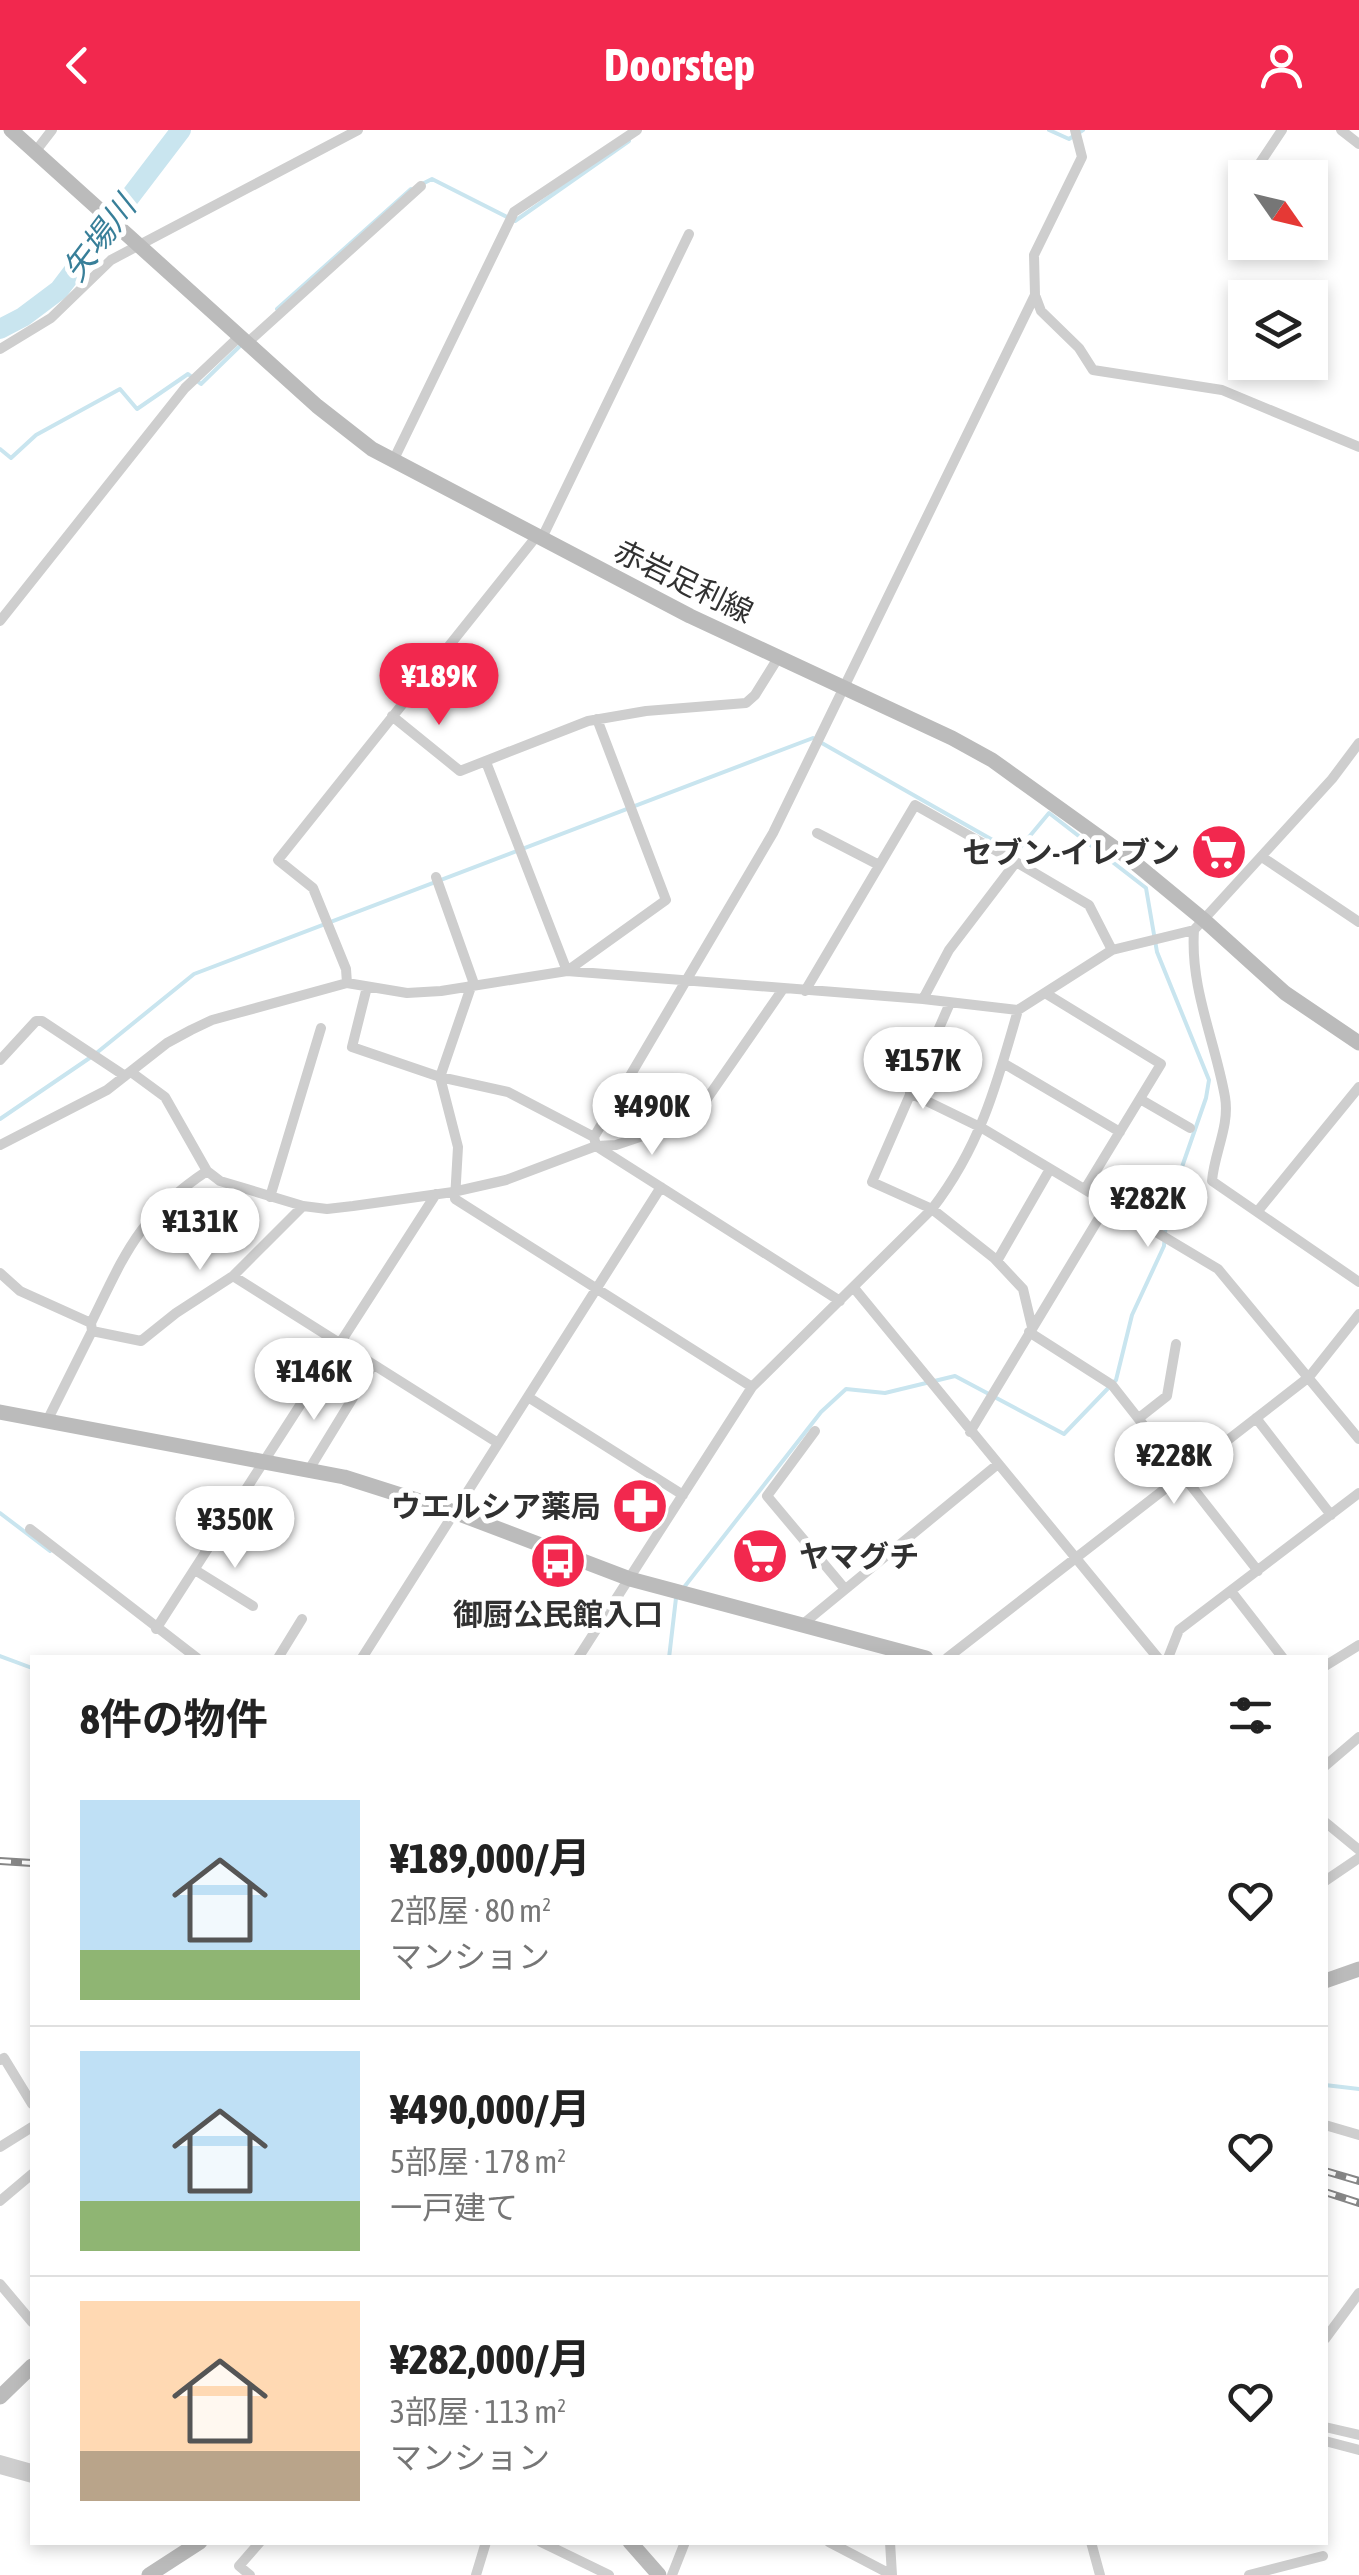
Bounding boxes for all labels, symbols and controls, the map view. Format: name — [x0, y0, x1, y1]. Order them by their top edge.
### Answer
icon: back — [50, 38, 105, 93]
icon: person — [1254, 38, 1309, 93]
text: Doorstep — [604, 39, 755, 91]
north arrow — [1228, 160, 1328, 260]
map controls — [1228, 160, 1328, 380]
water label: 矢場川 — [55, 186, 144, 287]
button: layers — [1228, 280, 1328, 380]
street label: 赤岩足利線 — [609, 533, 759, 629]
pin: ¥189K — [369, 643, 509, 728]
text: ¥189K — [401, 657, 477, 694]
supermarket icon: セブン-イレブン — [1189, 822, 1249, 882]
place label: セブン-イレブン — [963, 835, 1180, 869]
pin: ¥157K — [853, 1027, 993, 1112]
text: ¥157K — [885, 1041, 961, 1078]
pin: ¥490K — [582, 1073, 722, 1158]
text: ¥490K — [614, 1087, 690, 1124]
pin: ¥282K — [1078, 1165, 1218, 1250]
text: ¥282K — [1110, 1179, 1186, 1216]
pin: ¥131K — [130, 1188, 270, 1273]
text: ¥131K — [162, 1202, 238, 1239]
pin: ¥146K — [244, 1338, 384, 1423]
text: ¥146K — [276, 1352, 352, 1389]
pin: ¥228K — [1104, 1422, 1244, 1507]
text: ¥228K — [1136, 1436, 1212, 1473]
pharmacy icon: ウエルシア薬局 — [610, 1476, 670, 1536]
pin: ¥350K — [165, 1486, 305, 1571]
place label: ウエルシア薬局 — [391, 1489, 601, 1523]
text: ¥350K — [197, 1500, 273, 1537]
supermarket icon: ヤマグチ — [730, 1526, 790, 1586]
bus stop icon: 御厨公民館入口 — [528, 1531, 588, 1591]
place label: ヤマグチ — [799, 1539, 919, 1573]
place label: 御厨公民館入口 — [453, 1597, 663, 1631]
icon: filters — [1223, 1688, 1278, 1743]
text: 8件の物件 — [80, 1695, 268, 1743]
text: ¥189,000/月 — [390, 1834, 591, 1882]
icon: home — [160, 1840, 280, 1960]
icon: heart — [1223, 1873, 1278, 1928]
text: 2部屋 · 80 m² — [390, 1892, 551, 1929]
text: マンション — [390, 1938, 550, 1975]
text: ¥490,000/月 — [390, 2085, 591, 2133]
icon: home — [160, 2091, 280, 2211]
icon: heart — [1223, 2124, 1278, 2179]
text: 5部屋 · 178 m² — [390, 2143, 566, 2180]
text: 一戸建て — [390, 2189, 518, 2226]
text: ¥282,000/月 — [390, 2335, 591, 2383]
icon: home — [160, 2341, 280, 2461]
icon: heart — [1223, 2374, 1278, 2429]
text: 3部屋 · 113 m² — [390, 2393, 566, 2430]
text: マンション — [390, 2439, 550, 2476]

